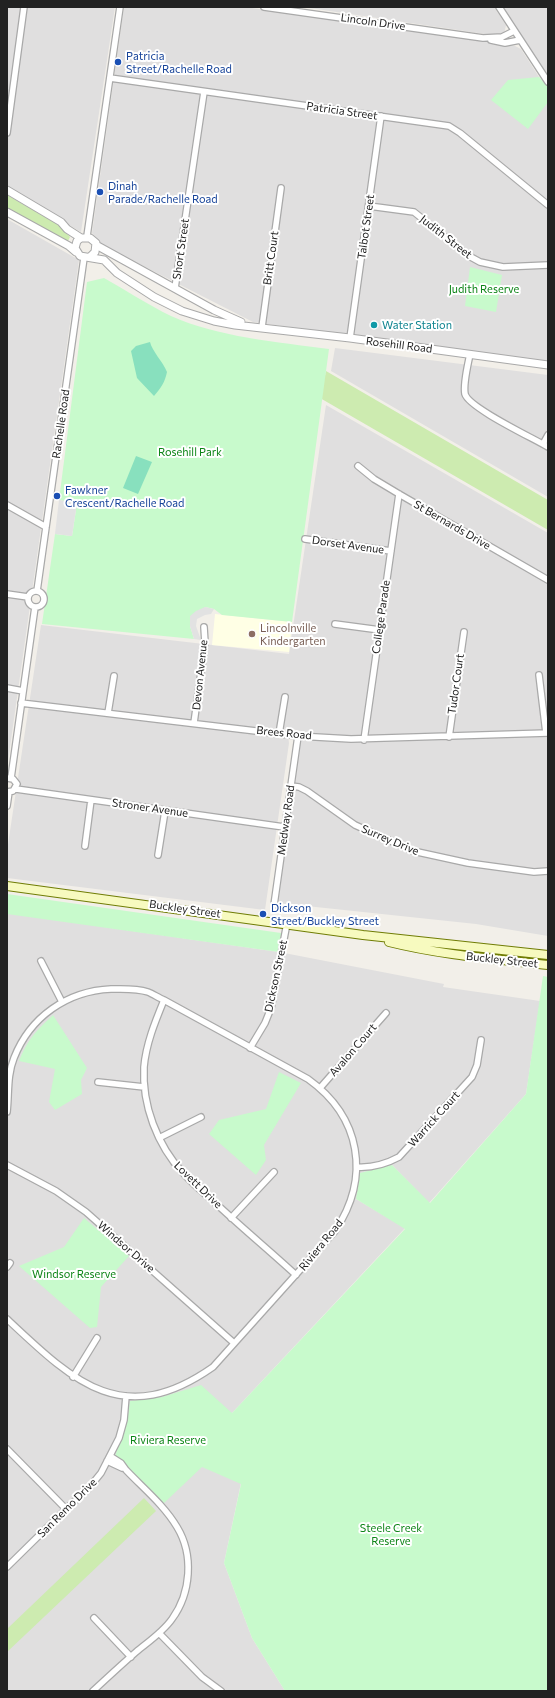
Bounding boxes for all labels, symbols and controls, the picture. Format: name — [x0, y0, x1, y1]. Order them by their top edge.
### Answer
street label: Lincoln Drive — [340, 11, 406, 33]
place label: Patricia Street/Rachelle Road — [126, 49, 232, 75]
marker: Patricia Street/Rachelle Road — [113, 57, 123, 67]
street label: Patricia Street — [306, 99, 378, 123]
place label: Dinah Parade/Rachelle Road — [108, 179, 218, 205]
marker: Dinah Parade/Rachelle Road — [95, 187, 105, 197]
street label: Talbot Street — [355, 194, 377, 260]
street label: Judith Street — [417, 213, 475, 261]
street label: Short Street — [170, 218, 192, 280]
street label: Britt Court — [261, 230, 281, 286]
park label: Judith Reserve — [449, 282, 519, 296]
place label: Water Station — [382, 318, 452, 332]
marker: Water Station — [369, 320, 379, 330]
street label: Rosehill Road — [365, 334, 433, 356]
street label: Rachelle Road — [50, 389, 72, 459]
park label: Rosehill Park — [158, 445, 222, 459]
place label: Fawkner Crescent/Rachelle Road — [65, 483, 184, 509]
marker: Fawkner Crescent/Rachelle Road — [52, 491, 62, 501]
street label: St Bernards Drive — [411, 498, 493, 552]
street label: Dorset Avenue — [311, 533, 385, 557]
street label: College Parade — [369, 579, 393, 655]
place label: Lincolnville Kindergarten — [260, 621, 326, 647]
marker: Lincolnville Kindergarten — [247, 629, 257, 639]
street label: Devon Avenue — [190, 639, 210, 711]
street label: Tudor Court — [445, 653, 467, 715]
street label: Brees Road — [256, 724, 312, 742]
street label: Medway Road — [275, 784, 297, 856]
street label: Stroner Avenue — [111, 796, 189, 820]
street label: Surrey Drive — [359, 822, 421, 858]
street label: Buckley Street — [148, 897, 222, 921]
place label: Dickson Street/Buckley Street — [271, 901, 379, 927]
marker: Dickson Street/Buckley Street — [258, 909, 268, 919]
street label: Dickson Street — [262, 939, 290, 1013]
street label: Buckley Street — [466, 950, 538, 970]
street label: Avalon Court — [327, 1021, 379, 1079]
street label: Warrick Court — [405, 1088, 463, 1150]
street label: Lovett Drive — [171, 1159, 225, 1211]
street label: Riviera Road — [296, 1217, 346, 1273]
street label: Windsor Drive — [95, 1219, 157, 1275]
park label: Windsor Reserve — [32, 1267, 116, 1281]
park label: Riviera Reserve — [130, 1433, 206, 1447]
street label: San Remo Drive — [35, 1476, 99, 1540]
park label: Steele Creek Reserve — [360, 1521, 422, 1547]

